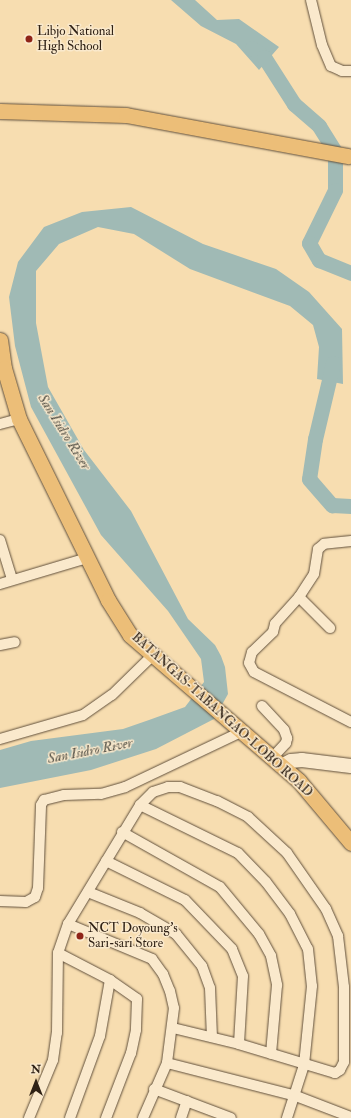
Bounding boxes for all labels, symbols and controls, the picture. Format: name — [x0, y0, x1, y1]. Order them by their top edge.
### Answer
place label: Libjo National High School — [37, 24, 114, 55]
marker: Libjo National High School — [24, 34, 34, 44]
water label: San Isidro River — [34, 391, 94, 473]
street label: BATANGAS-TABANGAO-LOBO ROAD — [128, 630, 316, 800]
water label: San Isidro River — [46, 735, 134, 767]
place label: NCT Doyoung's Sari-sari Store — [88, 921, 178, 952]
marker: NCT Doyoung's Sari-sari Store — [75, 931, 85, 941]
north arrow — [16, 1062, 56, 1102]
text: N — [31, 1063, 41, 1076]

